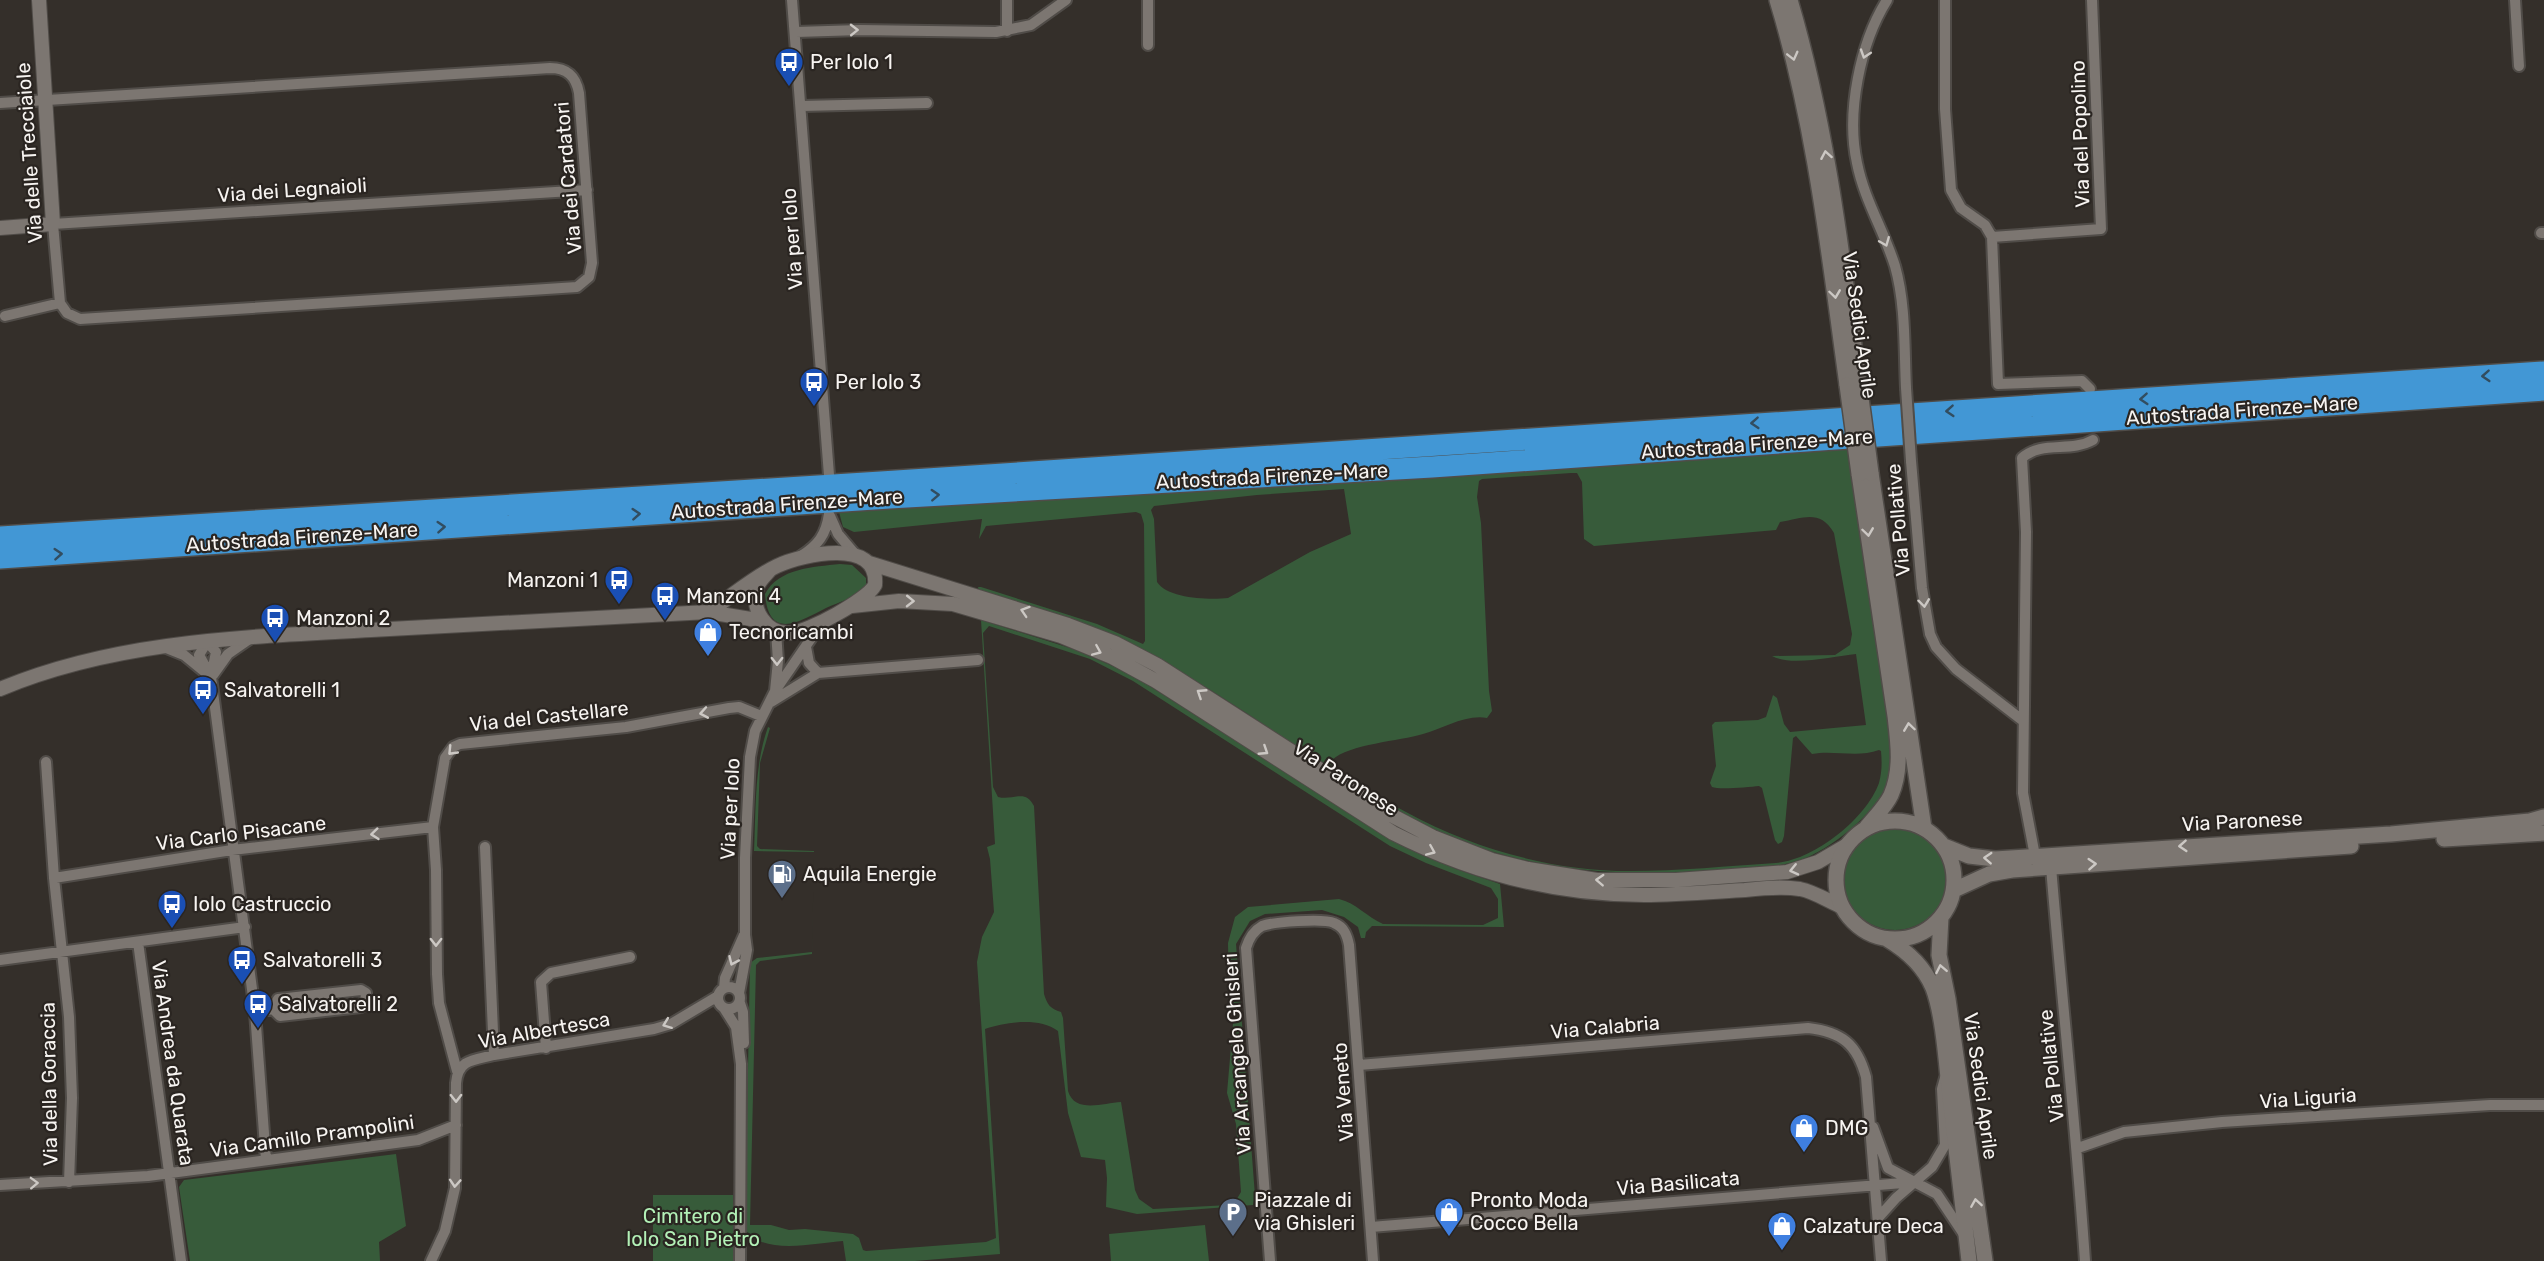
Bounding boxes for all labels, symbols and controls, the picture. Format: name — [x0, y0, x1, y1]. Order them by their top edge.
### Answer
one-way arrow — [850, 24, 859, 37]
bus stop icon: Per Iolo 1 — [773, 46, 805, 88]
one-way arrow — [1859, 48, 1872, 59]
place label: Per Iolo 1 — [810, 50, 893, 74]
one-way arrow — [1785, 51, 1798, 61]
street label: Via del Popolino — [2065, 60, 2095, 208]
street label: Via delle Trecciaiole — [11, 62, 47, 244]
street label: Via dei Cardatori — [549, 101, 587, 255]
one-way arrow — [1820, 150, 1833, 160]
street label: Via dei Legnaioli — [216, 173, 368, 207]
street label: Via per Iolo — [776, 187, 808, 291]
one-way arrow — [1878, 236, 1890, 247]
street label: Via Sedici Aprile — [1838, 250, 1882, 400]
one-way arrow — [1828, 289, 1840, 298]
bus stop icon: Per Iolo 3 — [798, 366, 830, 408]
one-way arrow — [2481, 369, 2490, 382]
place label: Per Iolo 3 — [835, 370, 921, 394]
street label: Autostrada Firenze-Mare — [2125, 390, 2359, 430]
one-way arrow — [2140, 392, 2149, 405]
one-way arrow — [1945, 404, 1954, 417]
one-way arrow — [1751, 417, 1760, 430]
street label: Autostrada Firenze-Mare — [1640, 424, 1874, 464]
street label: Autostrada Firenze-Mare — [1155, 458, 1389, 494]
street label: Via Pollative — [1881, 463, 1915, 577]
street label: Autostrada Firenze-Mare — [670, 484, 904, 524]
one-way arrow — [931, 489, 940, 502]
one-way arrow — [631, 508, 641, 521]
street label: Autostrada Firenze-Mare — [185, 517, 419, 557]
one-way arrow — [437, 521, 446, 534]
one-way arrow — [1861, 527, 1874, 537]
one-way arrow — [54, 547, 63, 560]
bus stop icon: Manzoni 1 — [603, 564, 635, 606]
place label: Manzoni 1 — [507, 568, 598, 592]
bus stop icon: Manzoni 4 — [649, 580, 681, 622]
place label: Manzoni 4 — [686, 584, 781, 608]
one-way arrow — [905, 595, 914, 607]
one-way arrow — [1917, 598, 1930, 607]
bus stop icon: Manzoni 2 — [259, 602, 291, 644]
place label: Manzoni 2 — [296, 606, 390, 630]
one-way arrow — [1020, 606, 1031, 618]
shop icon: Tecnoricambi — [692, 616, 724, 658]
place label: Tecnoricambi — [729, 620, 854, 644]
one-way arrow — [1091, 644, 1102, 656]
one-way arrow — [771, 656, 783, 665]
bus stop icon: Salvatorelli 1 — [187, 674, 219, 716]
place label: Salvatorelli 1 — [224, 678, 340, 702]
one-way arrow — [1196, 689, 1207, 700]
street label: Via del Castellare — [468, 696, 630, 736]
one-way arrow — [700, 706, 710, 719]
one-way arrow — [1904, 722, 1916, 731]
street label: Via Paronese — [1289, 735, 1403, 821]
one-way arrow — [1258, 743, 1269, 754]
one-way arrow — [448, 745, 459, 755]
street label: Via per Iolo — [715, 757, 745, 861]
street label: Via Paronese — [2181, 806, 2303, 836]
street label: Via Carlo Pisacane — [155, 811, 327, 855]
one-way arrow — [370, 828, 379, 840]
one-way arrow — [2178, 839, 2188, 852]
one-way arrow — [1425, 844, 1436, 856]
one-way arrow — [1984, 851, 1993, 864]
fuel station icon: Aquila Energie — [766, 858, 798, 900]
one-way arrow — [2087, 858, 2096, 871]
place label: Aquila Energie — [803, 862, 937, 886]
one-way arrow — [1790, 862, 1800, 875]
one-way arrow — [1595, 873, 1604, 886]
bus stop icon: Iolo Castruccio — [156, 888, 188, 930]
place label: Iolo Castruccio — [193, 892, 332, 916]
one-way arrow — [430, 937, 442, 946]
bus stop icon: Salvatorelli 3 — [226, 944, 258, 986]
place label: Salvatorelli 3 — [263, 948, 382, 972]
street label: Via Arcangelo Ghisleri — [1218, 952, 1256, 1156]
one-way arrow — [728, 955, 740, 966]
street label: Via Andrea da Quarata — [147, 959, 199, 1167]
one-way arrow — [1935, 964, 1948, 974]
bus stop icon: Salvatorelli 2 — [242, 988, 274, 1030]
place label: Salvatorelli 2 — [279, 992, 398, 1016]
street label: Via della Goraccia — [36, 1002, 62, 1166]
street label: Via Albertesca — [476, 1007, 612, 1053]
street label: Via Pollative — [2033, 1008, 2069, 1124]
street label: Via Calabria — [1549, 1010, 1661, 1044]
street label: Via Sedici Aprile — [1959, 1011, 2003, 1161]
one-way arrow — [663, 1017, 673, 1030]
street label: Via Veneto — [1328, 1042, 1358, 1142]
street label: Via Liguria — [2259, 1083, 2357, 1113]
one-way arrow — [450, 1093, 462, 1102]
street label: Via Camillo Prampolini — [208, 1110, 416, 1162]
shop icon: DMG — [1788, 1112, 1820, 1154]
place label: DMG — [1825, 1116, 1868, 1140]
street label: Via Basilicata — [1615, 1166, 1741, 1200]
one-way arrow — [30, 1177, 39, 1190]
one-way arrow — [448, 1179, 461, 1188]
place label: Piazzale di via Ghisleri — [1254, 1188, 1355, 1235]
place label: Pronto Moda Cocco Bella — [1470, 1188, 1588, 1235]
parking icon: Piazzale di via Ghisleri — [1217, 1196, 1249, 1238]
shop icon: Pronto Moda Cocco Bella — [1433, 1196, 1465, 1238]
one-way arrow — [1971, 1199, 1983, 1208]
park label: Cimitero di Iolo San Pietro — [626, 1204, 760, 1251]
shop icon: Calzature Deca — [1766, 1210, 1798, 1252]
place label: Calzature Deca — [1803, 1214, 1944, 1238]

